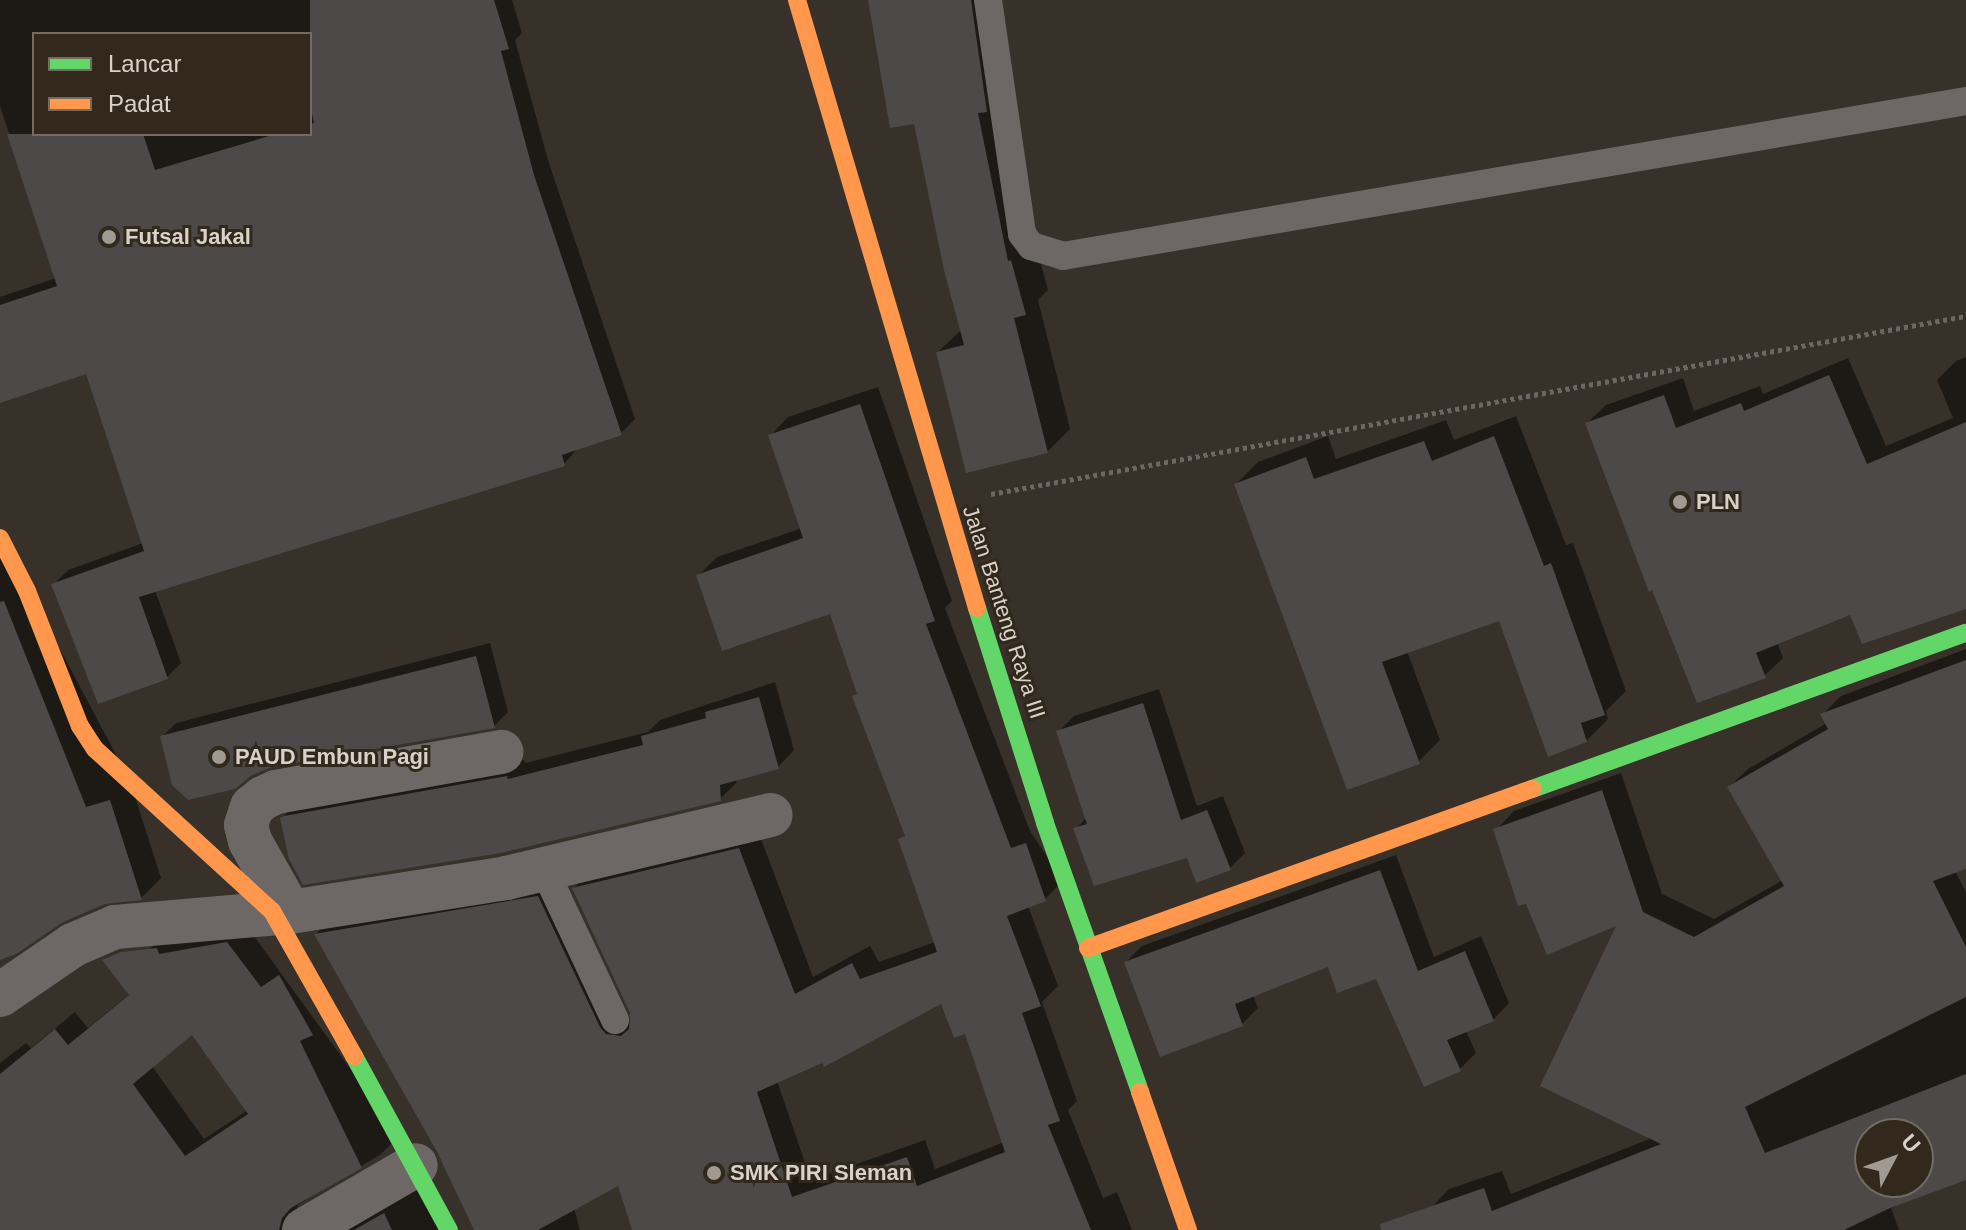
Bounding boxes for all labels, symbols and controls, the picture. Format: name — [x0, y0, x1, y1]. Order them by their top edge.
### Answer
legend — [32, 32, 312, 136]
text: Lancar — [108, 50, 181, 77]
text: Padat — [108, 90, 171, 117]
place label: Futsal Jakal — [125, 224, 251, 250]
marker: Futsal Jakal — [100, 228, 118, 246]
place label: PLN — [1696, 489, 1740, 515]
marker: PLN — [1671, 493, 1689, 511]
street label: Jalan Banteng Raya III — [957, 502, 1051, 722]
place label: PAUD Embun Pagi — [235, 744, 429, 770]
marker: PAUD Embun Pagi — [210, 748, 228, 766]
north arrow — [1854, 1118, 1934, 1198]
text: U — [1896, 1129, 1926, 1157]
place label: SMK PIRI Sleman — [730, 1160, 912, 1186]
marker: SMK PIRI Sleman — [705, 1164, 723, 1182]

